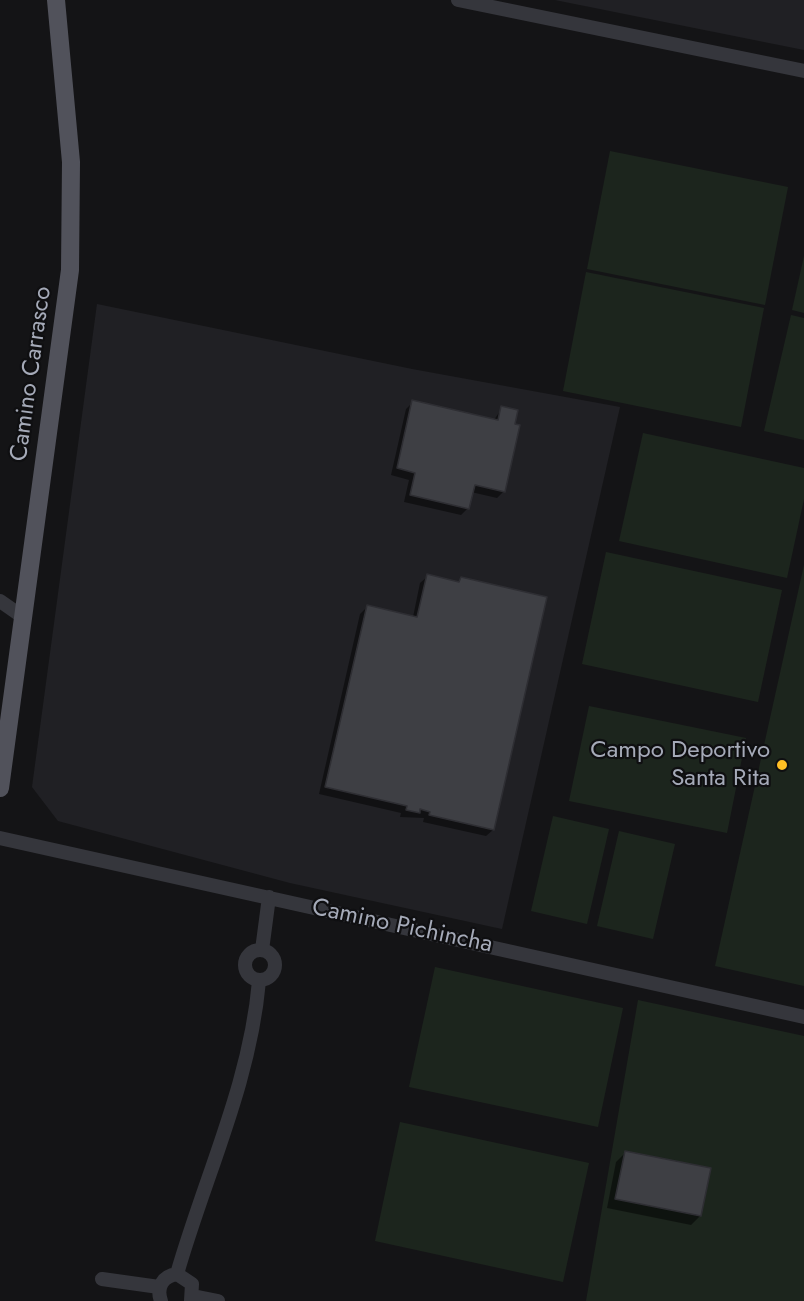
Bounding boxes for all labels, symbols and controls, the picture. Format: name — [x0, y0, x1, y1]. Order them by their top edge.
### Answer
street label: Camino Carrasco — [5, 285, 59, 463]
place label: Campo Deportivo Santa Rita — [590, 737, 770, 793]
marker: Campo Deportivo Santa Rita — [775, 758, 789, 772]
street label: Camino Pichincha — [309, 894, 495, 960]

